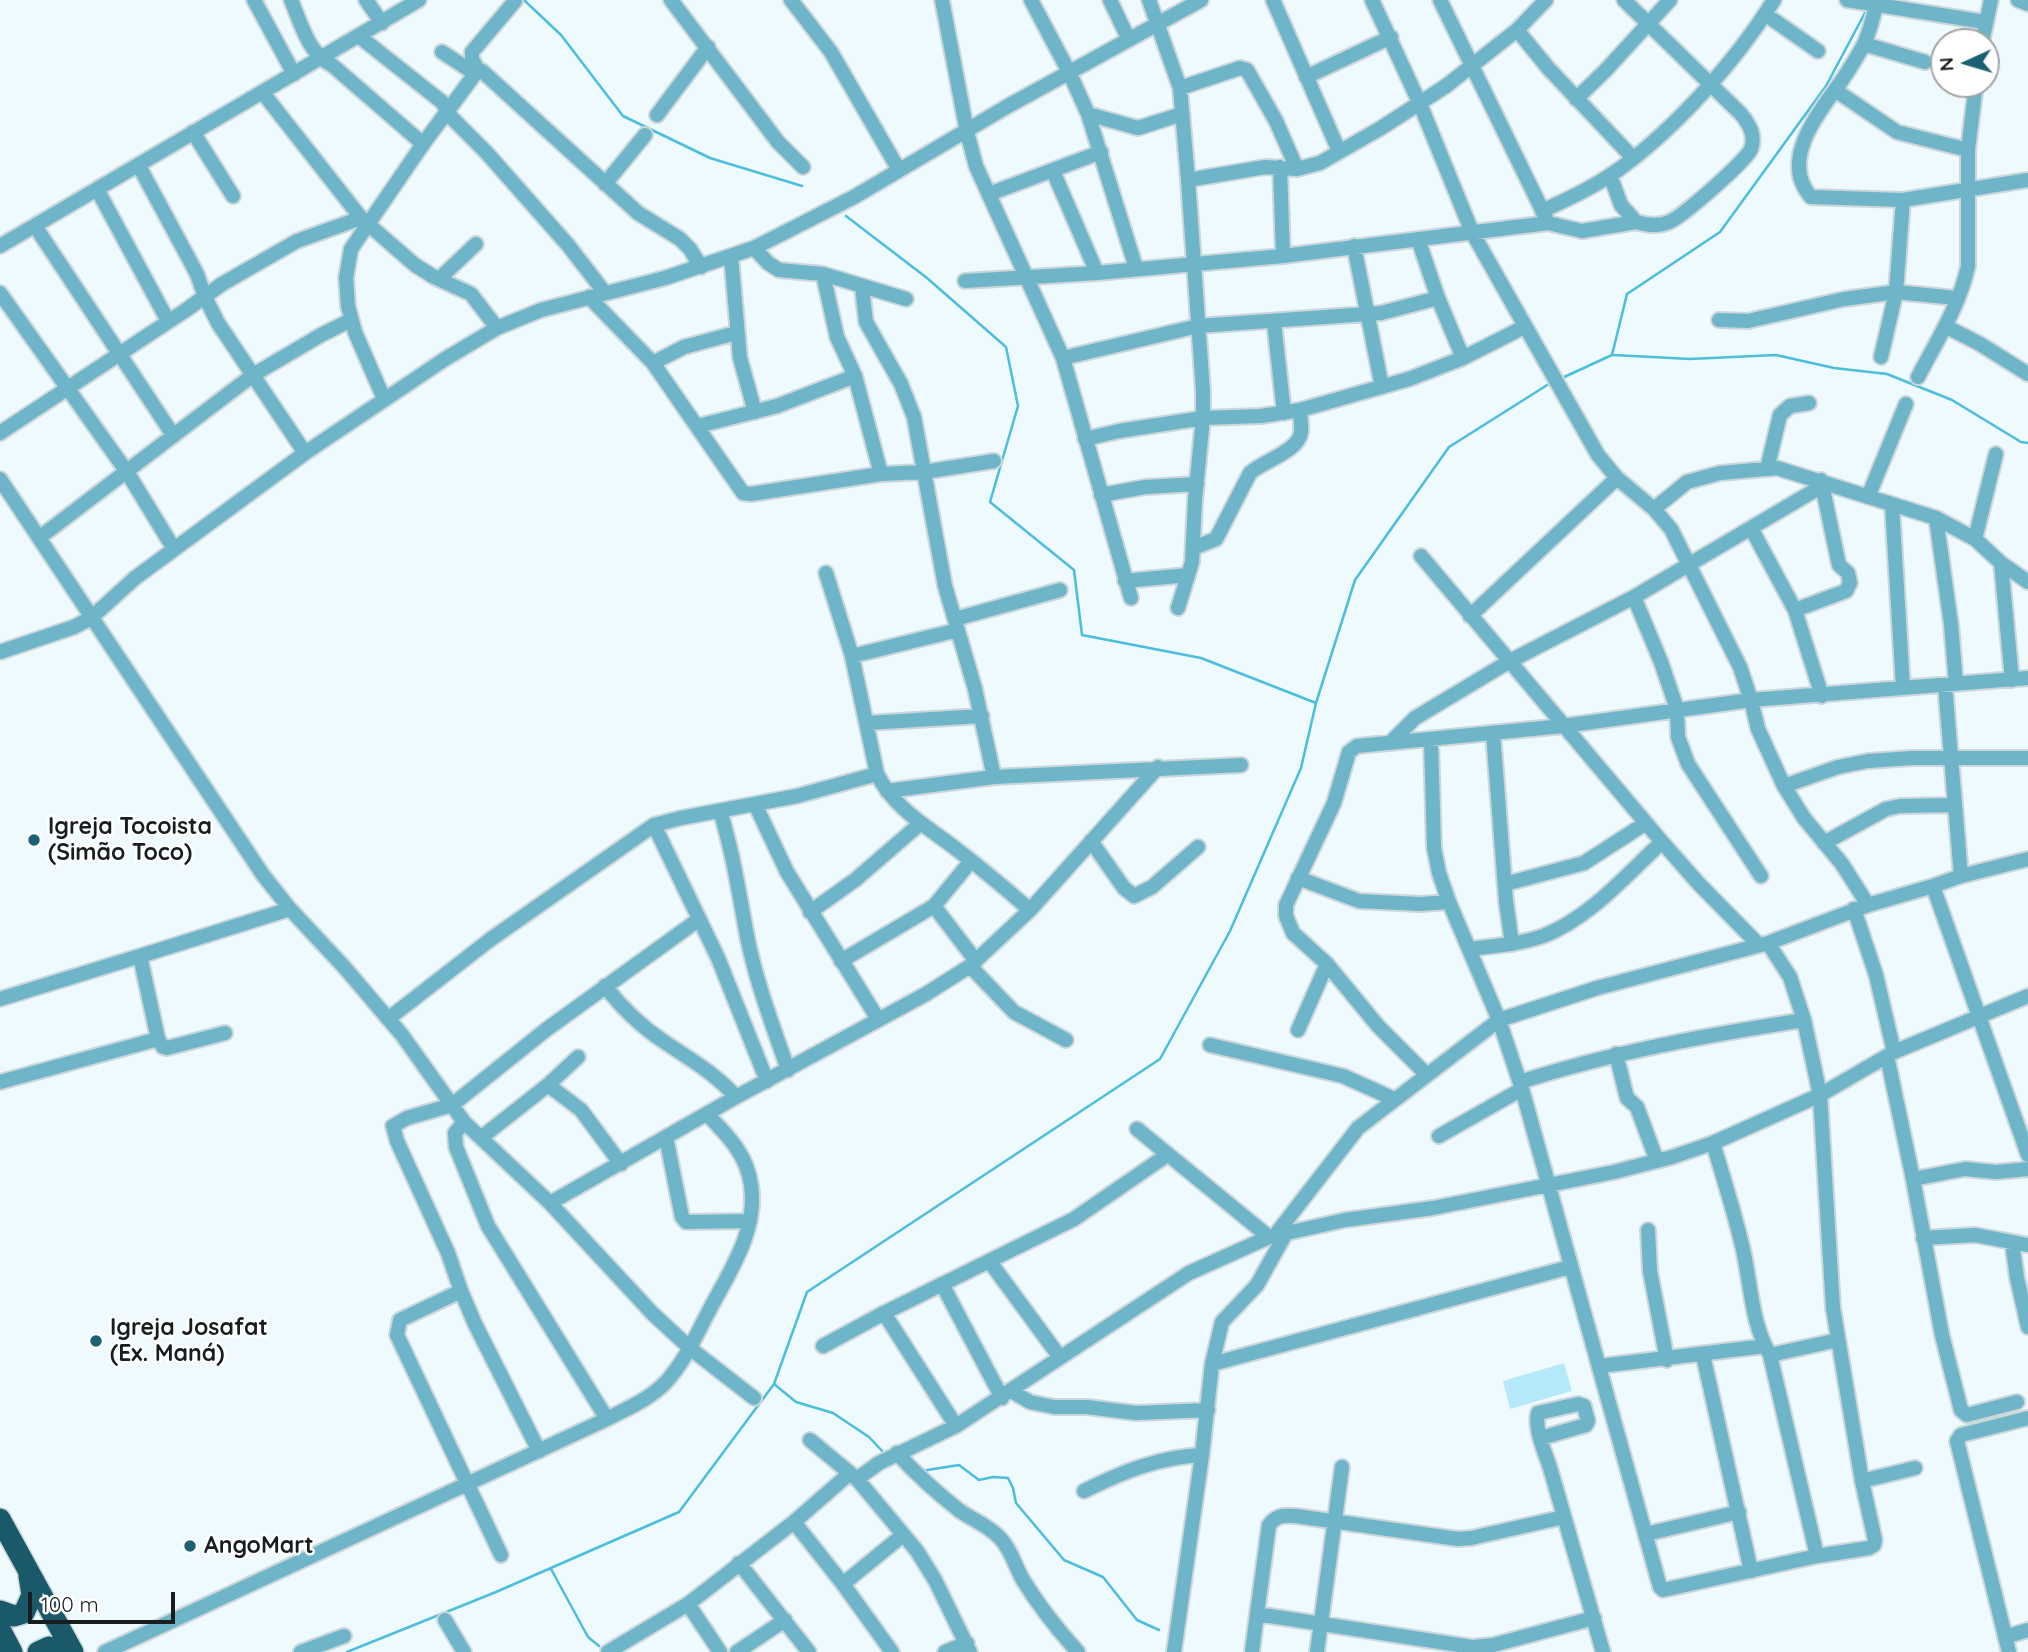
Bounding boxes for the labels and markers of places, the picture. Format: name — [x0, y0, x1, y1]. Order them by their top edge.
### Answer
place label: Igreja Tocoista (Simão Toco) — [48, 813, 212, 867]
marker: Igreja Tocoista (Simão Toco) — [26, 832, 42, 848]
place label: Igreja Josafat (Ex. Maná) — [110, 1314, 268, 1368]
marker: Igreja Josafat (Ex. Maná) — [88, 1333, 104, 1349]
place label: AngoMart — [204, 1532, 314, 1560]
marker: AngoMart — [182, 1538, 198, 1554]

